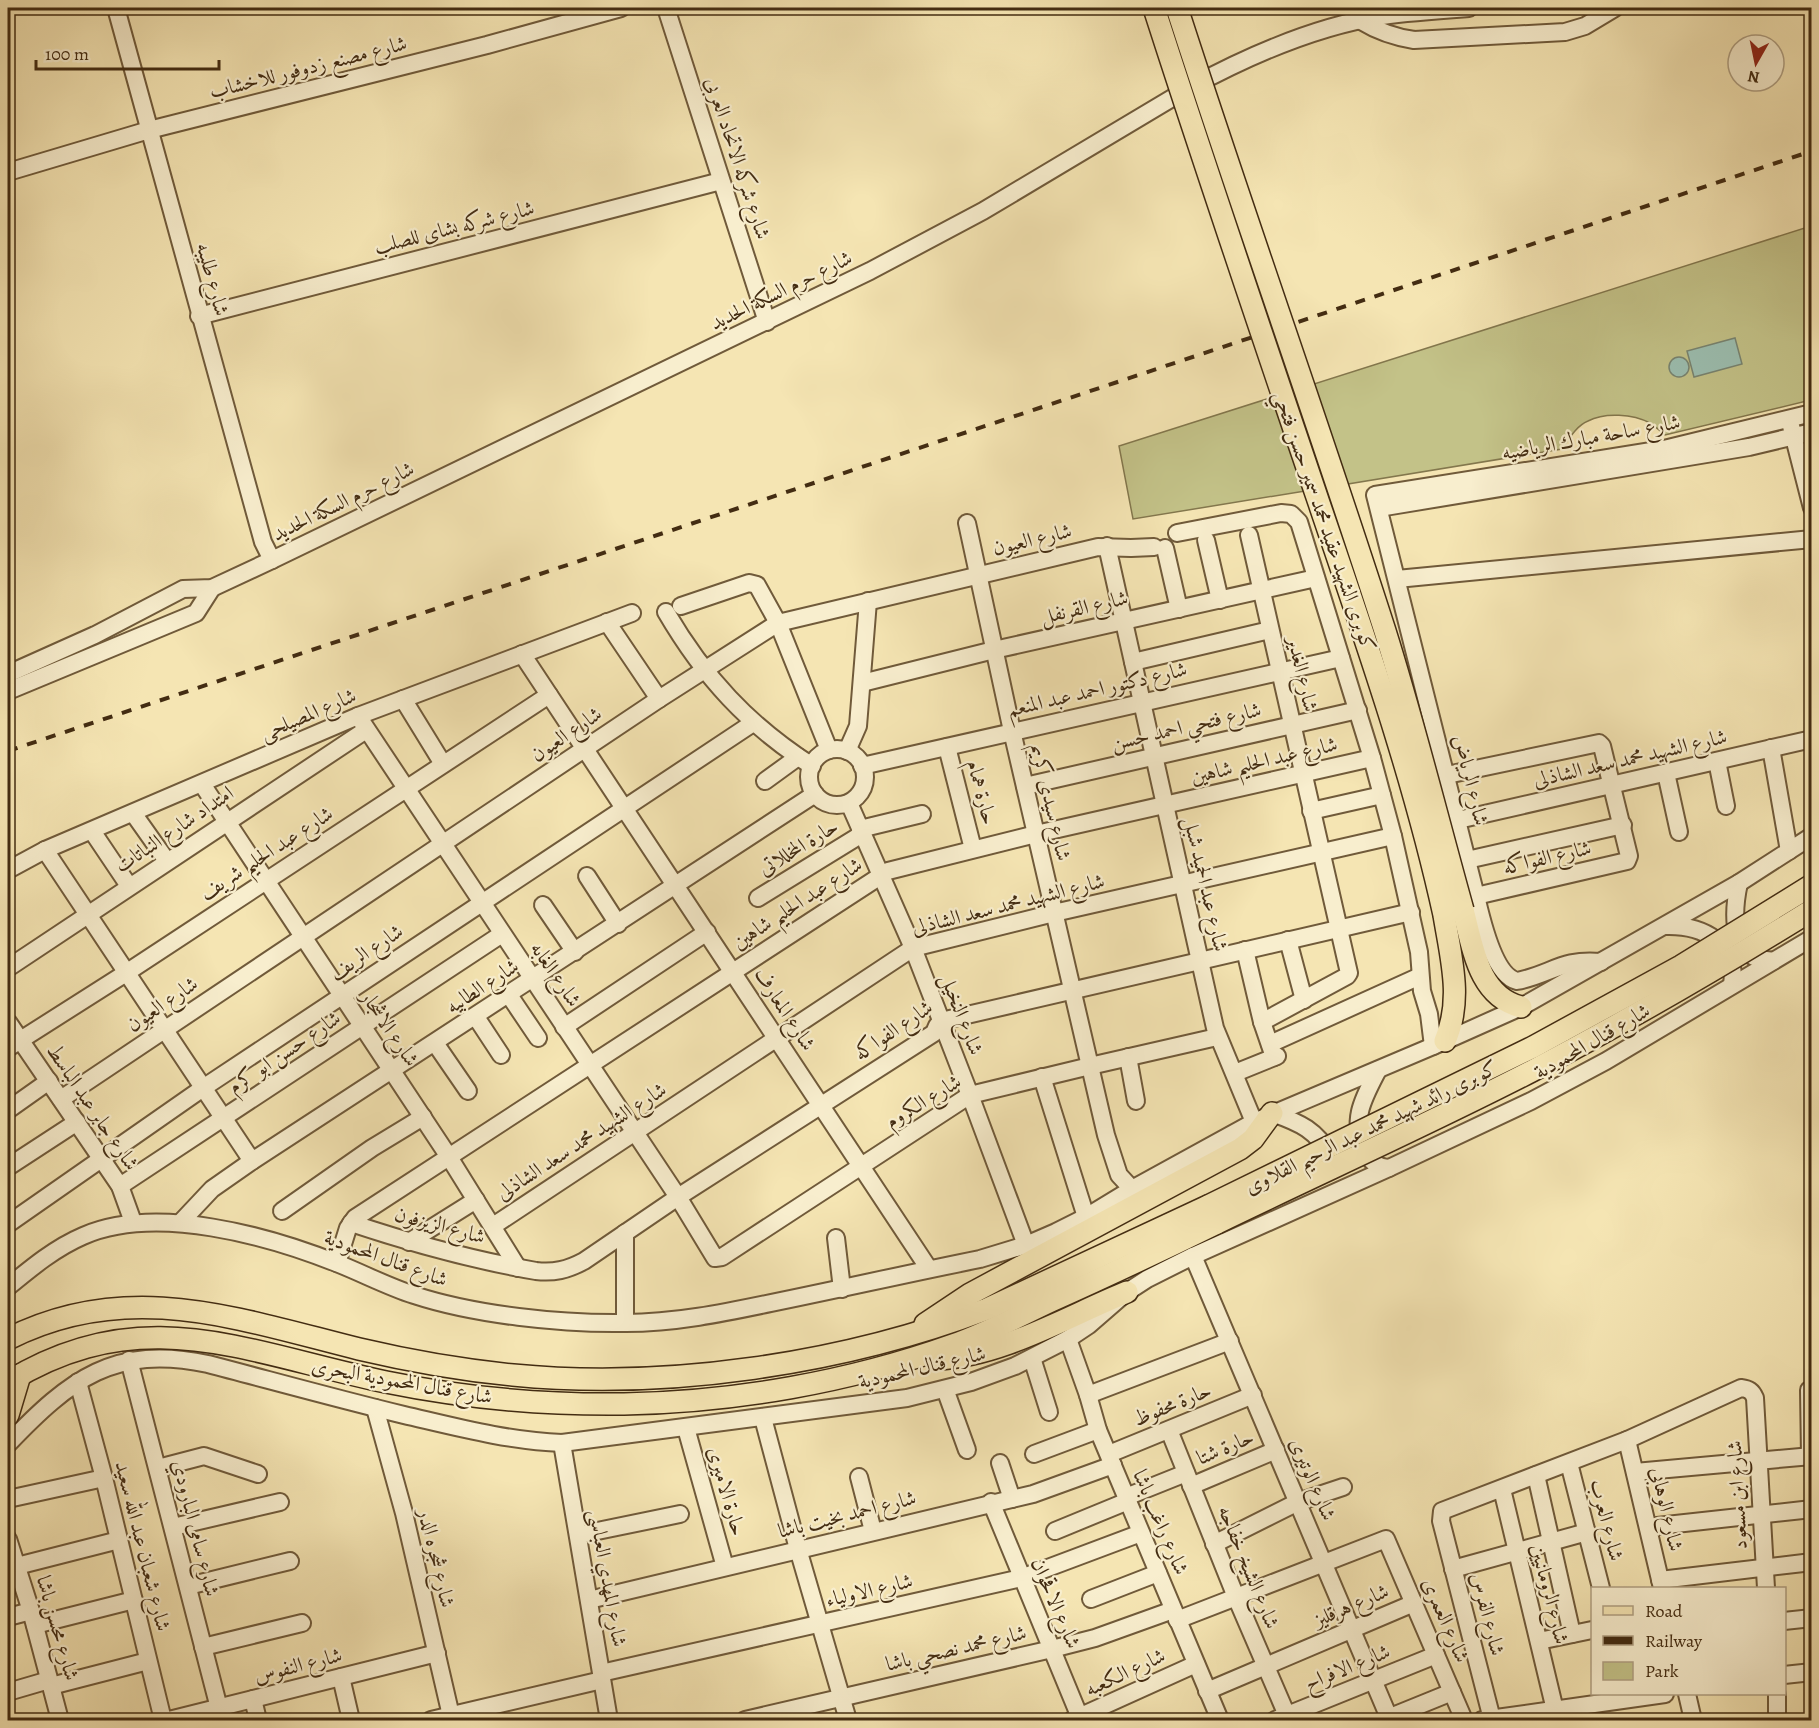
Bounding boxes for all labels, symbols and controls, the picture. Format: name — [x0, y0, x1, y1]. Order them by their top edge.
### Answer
street label: شارع مصنع زدوفور للاخشاب — [206, 29, 411, 110]
scale bar — [36, 33, 219, 71]
north arrow — [1726, 33, 1786, 93]
text: 100 m — [45, 42, 89, 66]
text: N — [1746, 65, 1761, 89]
street label: شارع شركه الاتحاد العربى — [695, 73, 777, 244]
street label: شارع شركه بشاى للصلب — [371, 194, 538, 264]
street label: شارع طليبه — [186, 239, 236, 320]
street label: شارع حرم السكة الحديد — [705, 243, 859, 340]
street label: كوبرى الشهيد عقيد محمد سمير حسن فتحي — [1261, 387, 1383, 657]
street label: شارع ساحة مبارك الرياضيه — [1499, 408, 1683, 470]
street label: شارع حرم السكة الحديد — [267, 454, 421, 551]
street label: شارع العيون — [989, 516, 1075, 566]
street label: شارع القرنفل — [1037, 583, 1132, 635]
street label: شارع الغدير — [1276, 632, 1325, 715]
street label: شارع دكتور احمد عبد المنعم — [1004, 655, 1191, 729]
street label: شارع المصيلحى — [256, 681, 362, 751]
street label: شارع فتحي احمد حسن — [1108, 695, 1265, 763]
street label: شارع العيون — [525, 700, 610, 772]
street label: شارع الشهيد محمد سعد الشاذلى — [1530, 722, 1731, 798]
street label: شارع عبد الحليم شاهين — [1188, 730, 1342, 797]
street label: شارع الرياض — [1442, 732, 1496, 829]
street label: شارع سيدى كريم — [1020, 741, 1078, 864]
street label: حارة همام — [956, 756, 1004, 829]
street label: امتداد شارع النباتات — [109, 779, 241, 883]
street label: شارع عبد الحليم شريف — [194, 799, 342, 913]
street label: حارة المخللاتى — [753, 812, 843, 882]
street label: شارع عبد الحميد شبل — [1173, 814, 1235, 955]
street label: شارع الفواكه — [1500, 833, 1595, 885]
street label: شارع عبد الحليم شاهين — [727, 850, 871, 961]
street label: شارع الشهيد محمد سعد الشاذلى — [908, 866, 1109, 945]
street label: شارع الريف — [324, 917, 411, 990]
street label: شارع الغابه — [521, 936, 588, 1014]
street label: شارع الطابيه — [440, 952, 526, 1023]
street label: شارع المعارف — [744, 962, 822, 1058]
street label: شارع النخيل — [930, 969, 990, 1060]
street label: شارع العيون — [121, 970, 206, 1042]
street label: شارع الاشجار — [350, 983, 426, 1074]
street label: شارع الفواكه — [848, 993, 940, 1070]
street label: شارع قنال المحمودية — [1529, 996, 1657, 1089]
street label: شارع حسن ابو كرم — [222, 1004, 348, 1103]
street label: شارع جابر عبد الباسط — [37, 1038, 146, 1178]
street label: كوبرى رائد شهيد محمد عبد الرحيم القلاوى — [1240, 1053, 1505, 1207]
street label: شارع الكروم — [880, 1067, 968, 1138]
street label: شارع الشهيد محمد سعد الشاذلى — [490, 1075, 674, 1210]
street label: شارع الزيزفون — [390, 1199, 489, 1254]
street label: شارع قنال المحمودية — [319, 1223, 452, 1297]
street label: شارع قنال المحمودية — [856, 1339, 989, 1399]
street label: شارع قنال المحمودية البحرى — [309, 1351, 495, 1415]
street label: حارة محفوظ — [1129, 1376, 1215, 1432]
street label: حارة شتا — [1192, 1422, 1258, 1472]
street label: شارع الوتيرى — [1279, 1433, 1343, 1526]
street label: شارع ابن مسعود — [1720, 1439, 1758, 1550]
street label: حارة الاميرى — [701, 1443, 753, 1539]
street label: شارع شعبان عبد الله سعيد — [104, 1457, 181, 1635]
street label: شارع سامى البارودي — [162, 1457, 227, 1600]
street label: شارع الوهابى — [1640, 1464, 1690, 1555]
street label: شارع راغب باشا — [1123, 1465, 1196, 1580]
street label: شارع العرب — [1579, 1476, 1631, 1565]
street label: شارع احمد بخيت باشا — [775, 1483, 920, 1549]
street label: شارع الشيخ خفاجه — [1207, 1501, 1286, 1635]
street label: شارع شجره الدر — [408, 1504, 462, 1611]
street label: شارع المهدي العباسى — [578, 1507, 634, 1650]
street label: شارع الرومانيين — [1520, 1541, 1576, 1648]
street label: شارع الاقحوان — [1021, 1553, 1088, 1654]
street label: شارع الاولياء — [823, 1566, 916, 1618]
street label: شارع الفرس — [1460, 1569, 1512, 1660]
street label: شارع محسن باشا — [26, 1572, 86, 1685]
street label: شارع العمرى — [1412, 1573, 1476, 1668]
street label: شارع هرقليز — [1307, 1577, 1394, 1638]
legend — [1591, 1587, 1786, 1695]
text: Road — [1645, 1599, 1683, 1623]
street label: شارع محمد نصحي باشا — [883, 1618, 1031, 1684]
text: Railway — [1645, 1629, 1703, 1653]
street label: شارع الافراح — [1300, 1637, 1396, 1702]
street label: شارع النفوس — [251, 1641, 346, 1693]
street label: شارع الكعبه — [1080, 1641, 1172, 1706]
text: Park — [1645, 1659, 1679, 1683]

